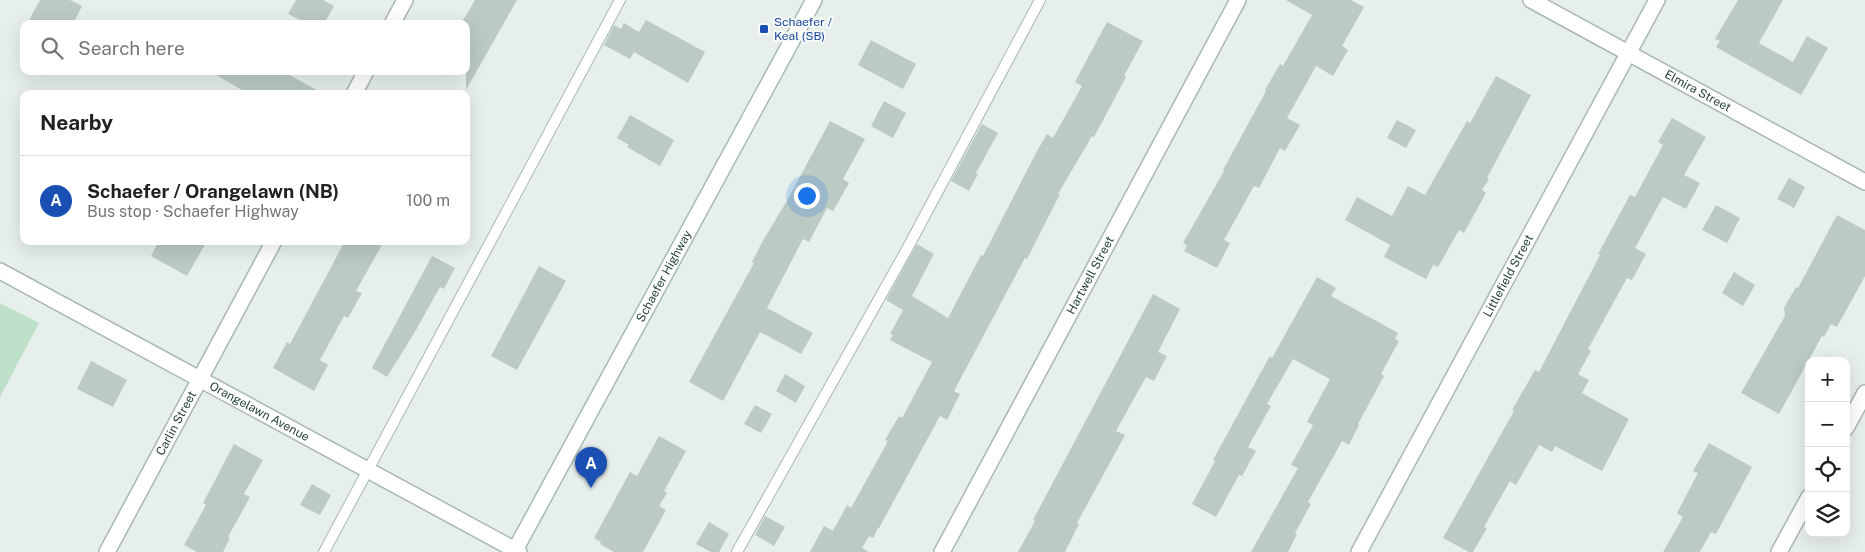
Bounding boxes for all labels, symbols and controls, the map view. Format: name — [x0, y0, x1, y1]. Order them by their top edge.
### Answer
place label: Schaefer / Keal (SB) — [774, 15, 833, 43]
search box — [20, 20, 470, 75]
marker: Schaefer / Keal (SB) — [758, 23, 770, 35]
icon: search — [38, 34, 66, 62]
text: Search here — [78, 37, 185, 59]
street label: Elmira Street — [1662, 67, 1734, 115]
text: Nearby — [40, 110, 113, 135]
text: Schaefer / Orangelawn (NB) — [87, 180, 339, 202]
your location — [794, 183, 820, 209]
text: A — [50, 191, 62, 210]
text: 100 m — [406, 191, 450, 210]
text: Bus stop · Schaefer Highway — [87, 202, 299, 221]
street label: Schaefer Highway — [633, 227, 695, 324]
street label: Littlefield Street — [1480, 232, 1536, 319]
street label: Hartwell Street — [1064, 234, 1117, 317]
map controls — [1805, 357, 1850, 537]
button: + — [1805, 357, 1850, 402]
street label: Orangelawn Avenue — [207, 379, 312, 444]
street label: Carlin Street — [153, 388, 199, 458]
button: − — [1805, 402, 1850, 447]
pin: A — [575, 447, 607, 488]
button: locate — [1805, 447, 1850, 492]
button: layers — [1805, 492, 1850, 537]

